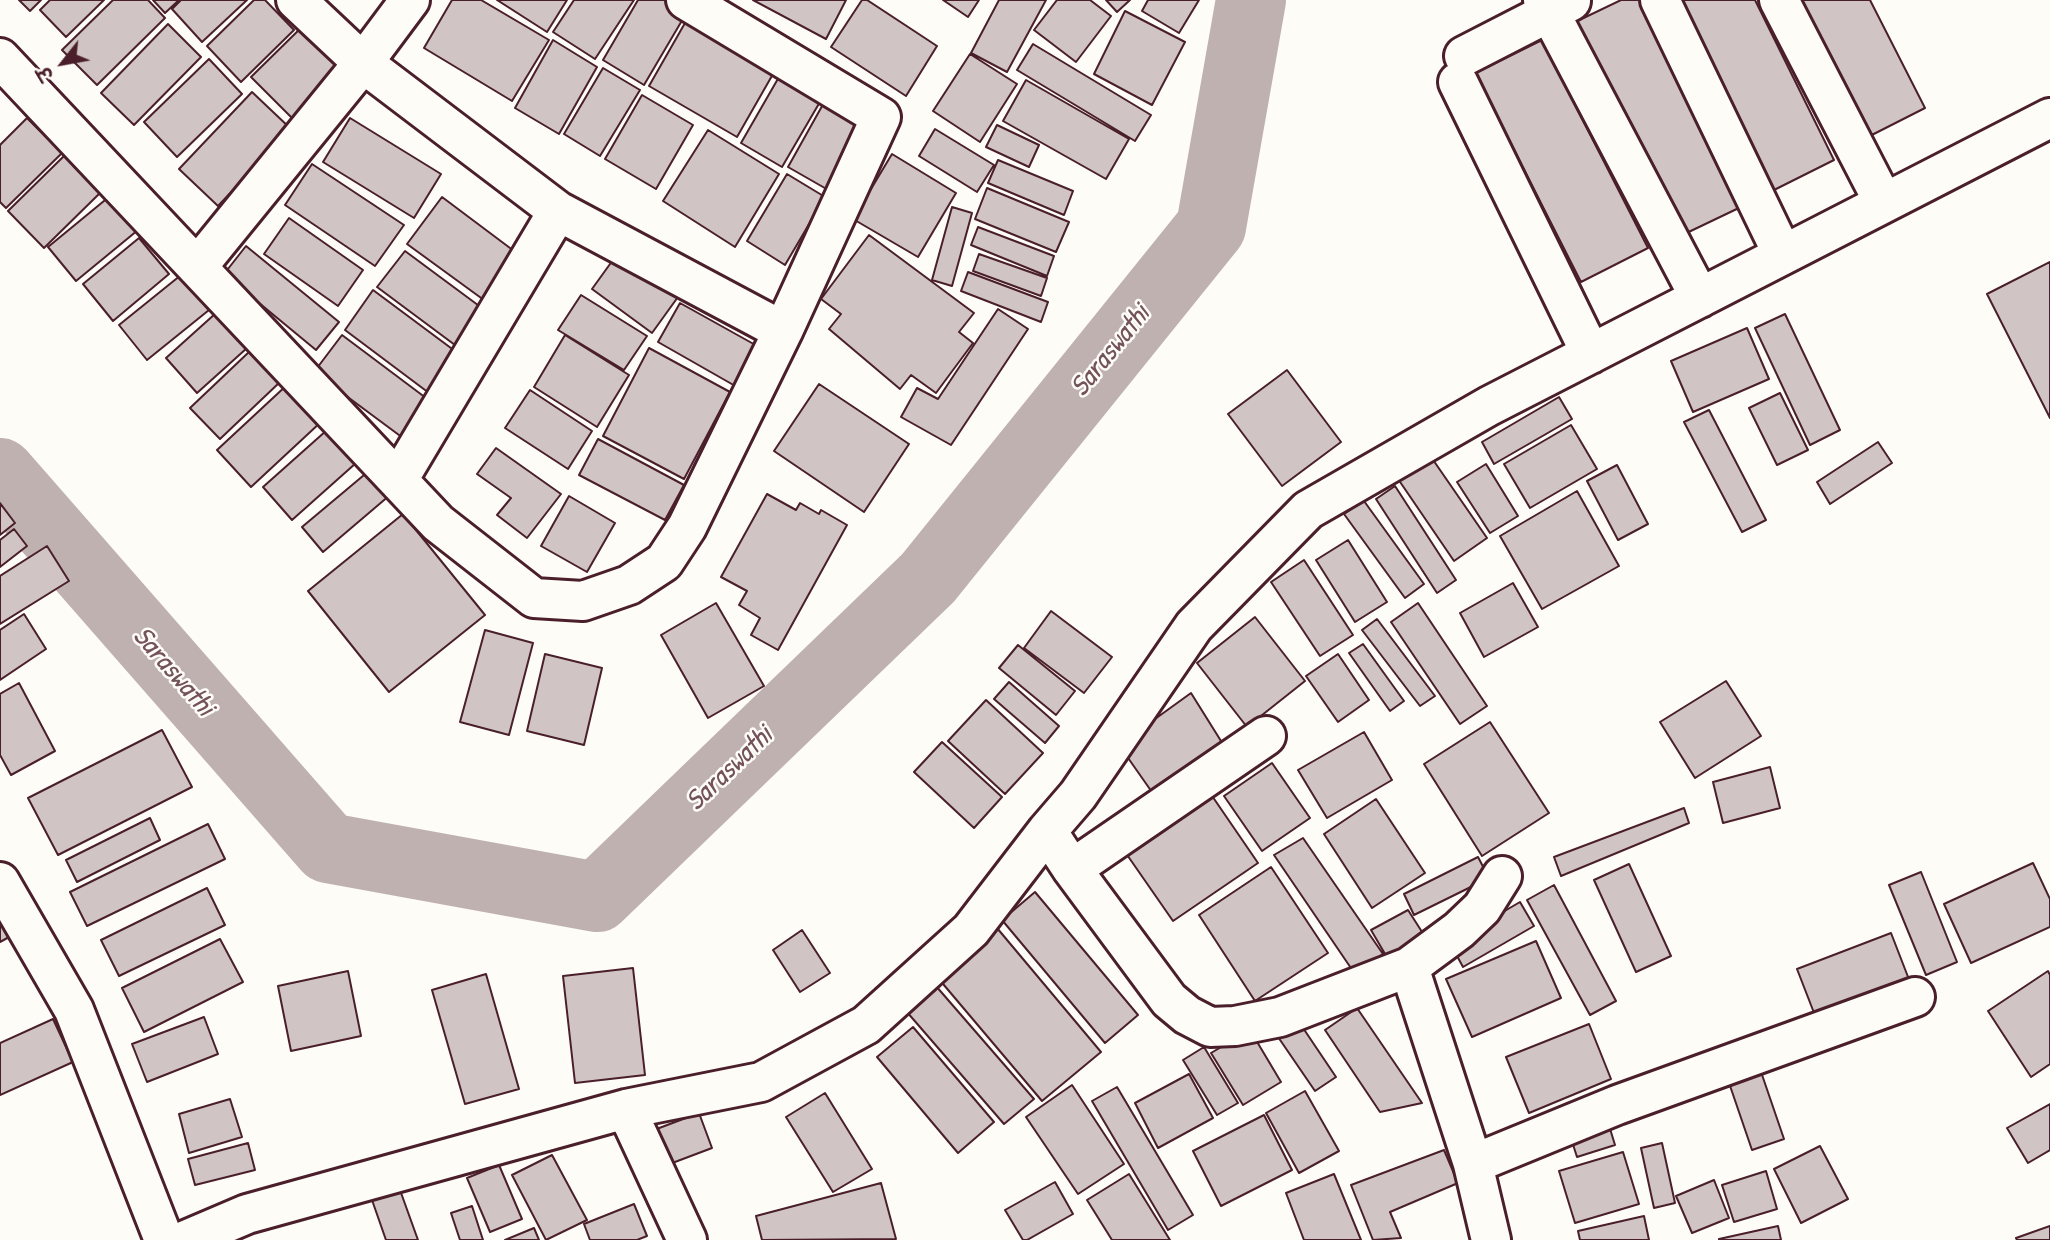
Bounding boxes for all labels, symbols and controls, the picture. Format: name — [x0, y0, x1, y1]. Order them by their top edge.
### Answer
north arrow — [28, 28, 98, 98]
text: उ — [31, 62, 59, 86]
water label: Saraswathi — [1064, 298, 1158, 404]
water label: Saraswathi — [125, 620, 221, 724]
water label: Saraswathi — [679, 719, 781, 819]

